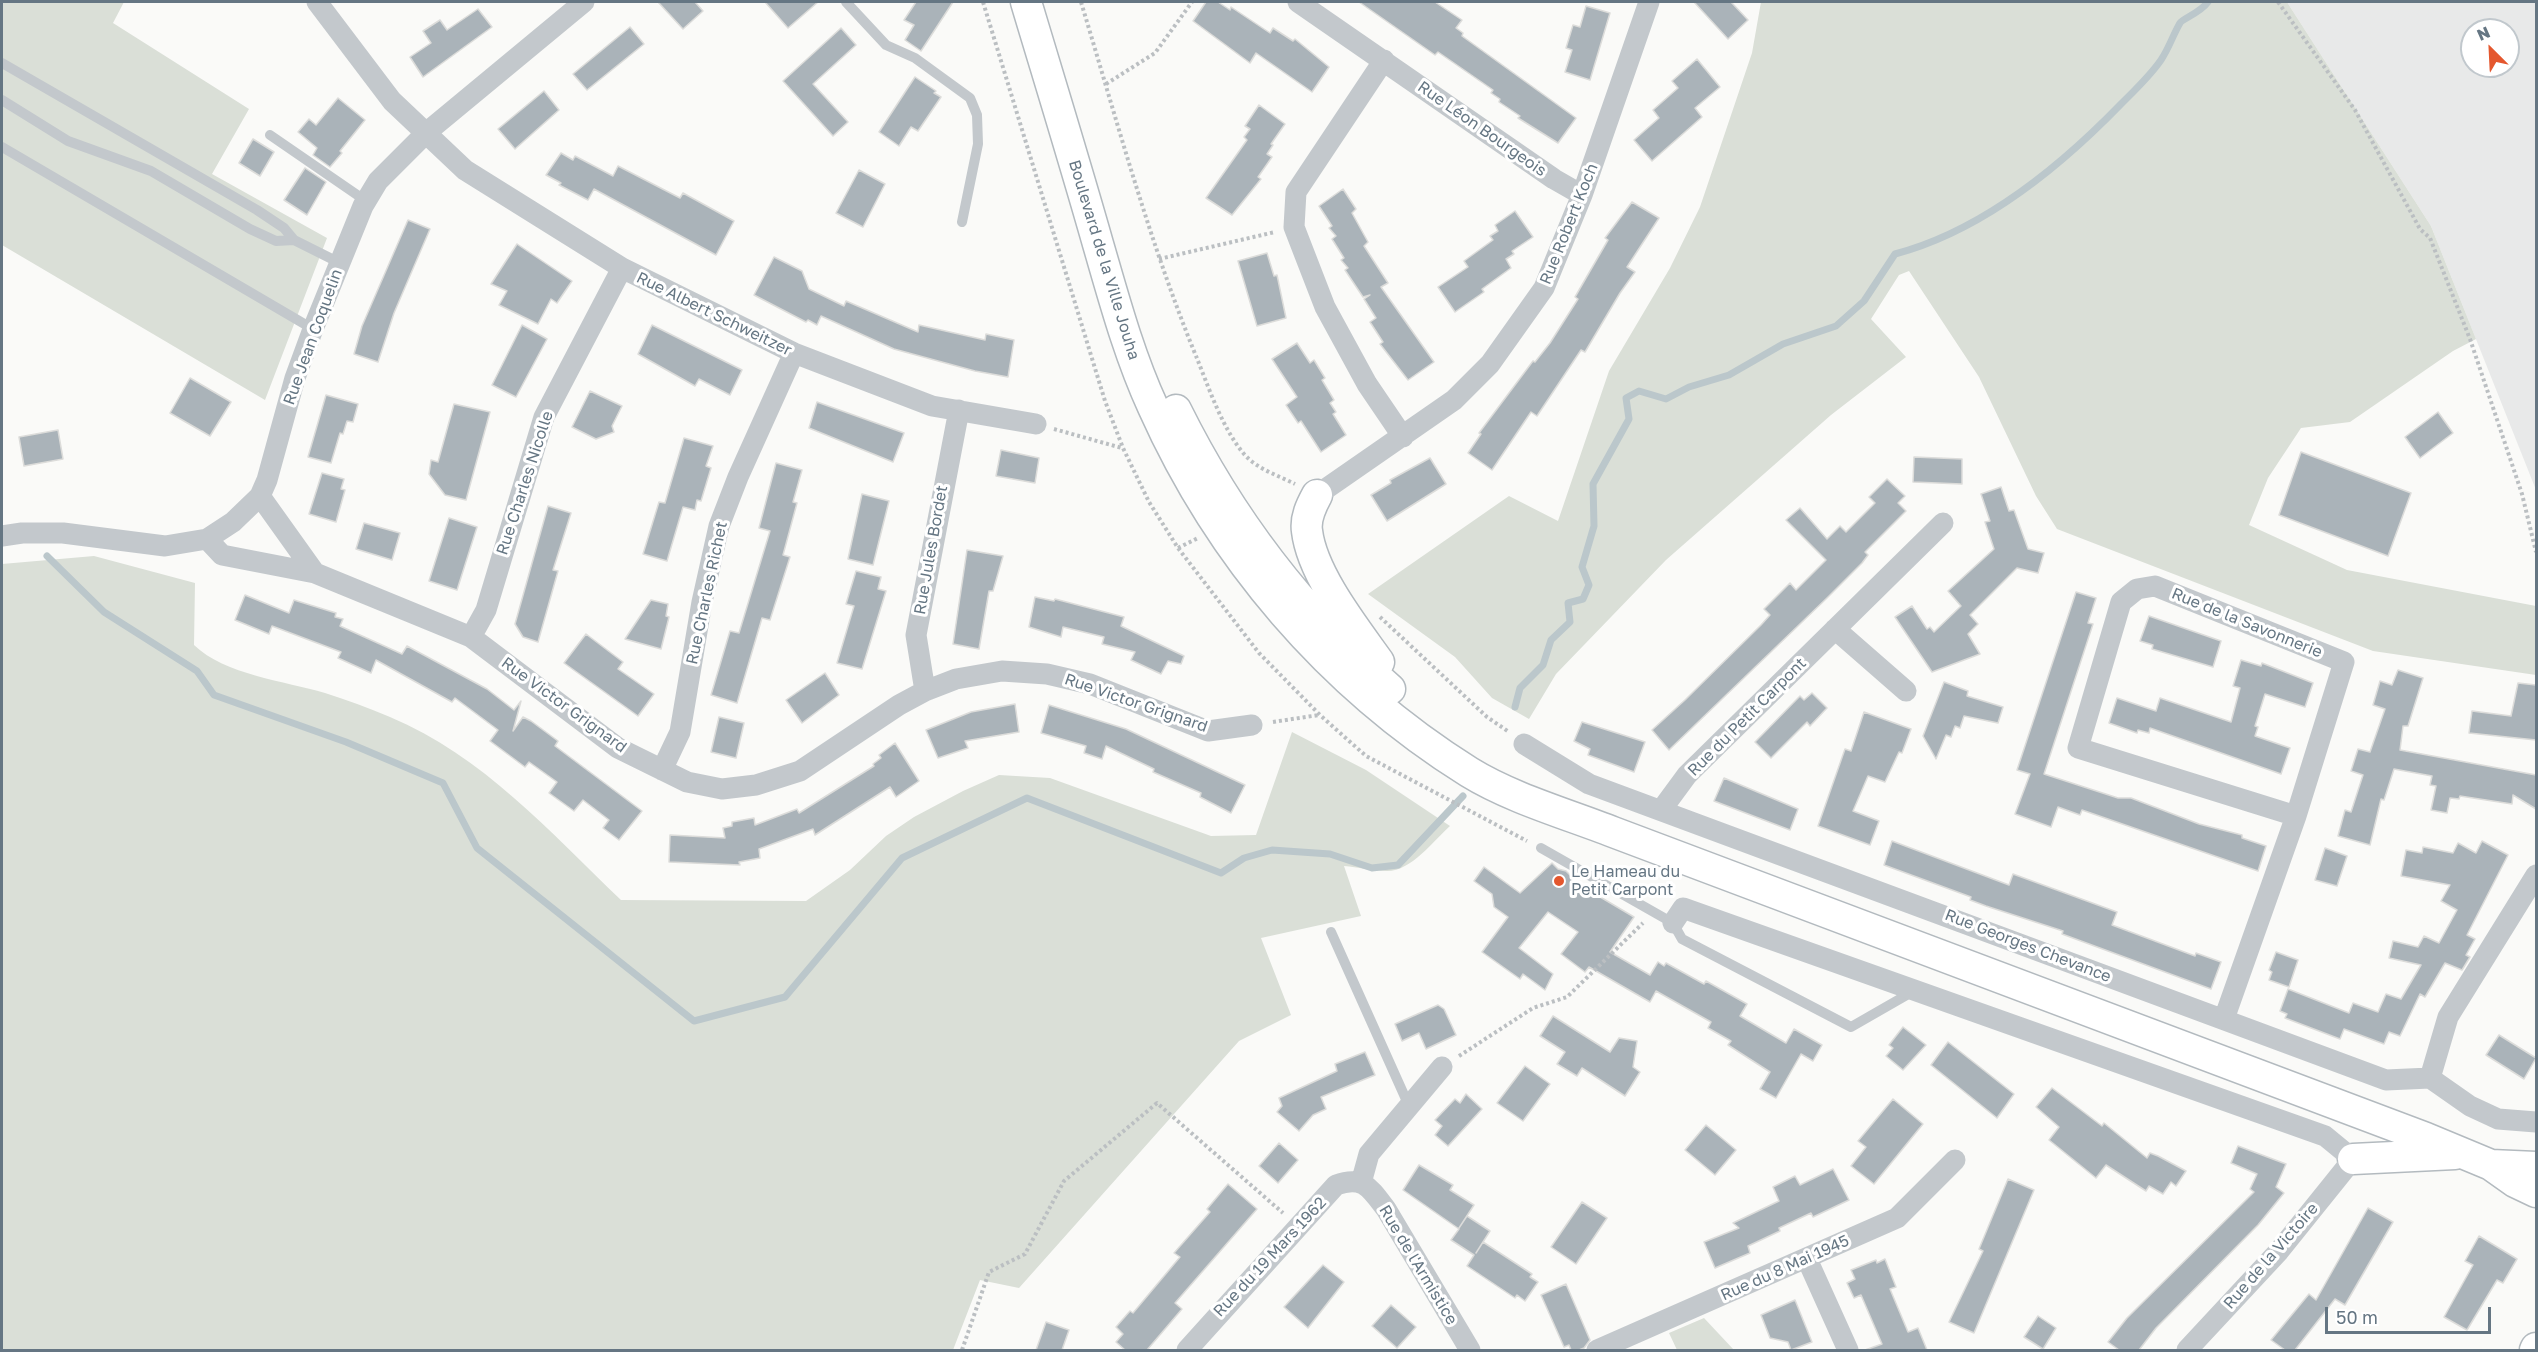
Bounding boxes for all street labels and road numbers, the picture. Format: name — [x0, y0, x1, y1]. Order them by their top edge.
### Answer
street label: Rue Léon Bourgeois — [1414, 77, 1550, 181]
street label: Boulevard de la Ville Jouha — [1064, 158, 1144, 362]
street label: Rue Robert Koch — [1536, 161, 1602, 287]
street label: Rue Jean Coquelin — [280, 266, 346, 408]
street label: Rue Albert Schweitzer — [633, 268, 795, 360]
street label: Rue Charles Nicolle — [493, 409, 557, 557]
street label: Rue Jules Bordet — [910, 484, 952, 616]
street label: Rue Charles Richet — [682, 520, 732, 666]
street label: Rue de la Savonnerie — [2169, 584, 2325, 662]
street label: Rue Victor Grignard — [498, 653, 630, 757]
street label: Rue du Petit Carpont — [1684, 654, 1810, 780]
street label: Rue Victor Grignard — [1062, 670, 1210, 736]
street label: Rue Georges Chevance — [1942, 905, 2114, 987]
street label: Rue du 19 Mars 1962 — [1210, 1193, 1330, 1321]
street label: Rue de la Victoire — [2220, 1199, 2322, 1313]
street label: Rue de l'Armistice — [1375, 1202, 1461, 1328]
street label: Rue du 8 Mai 1945 — [1718, 1231, 1852, 1305]

